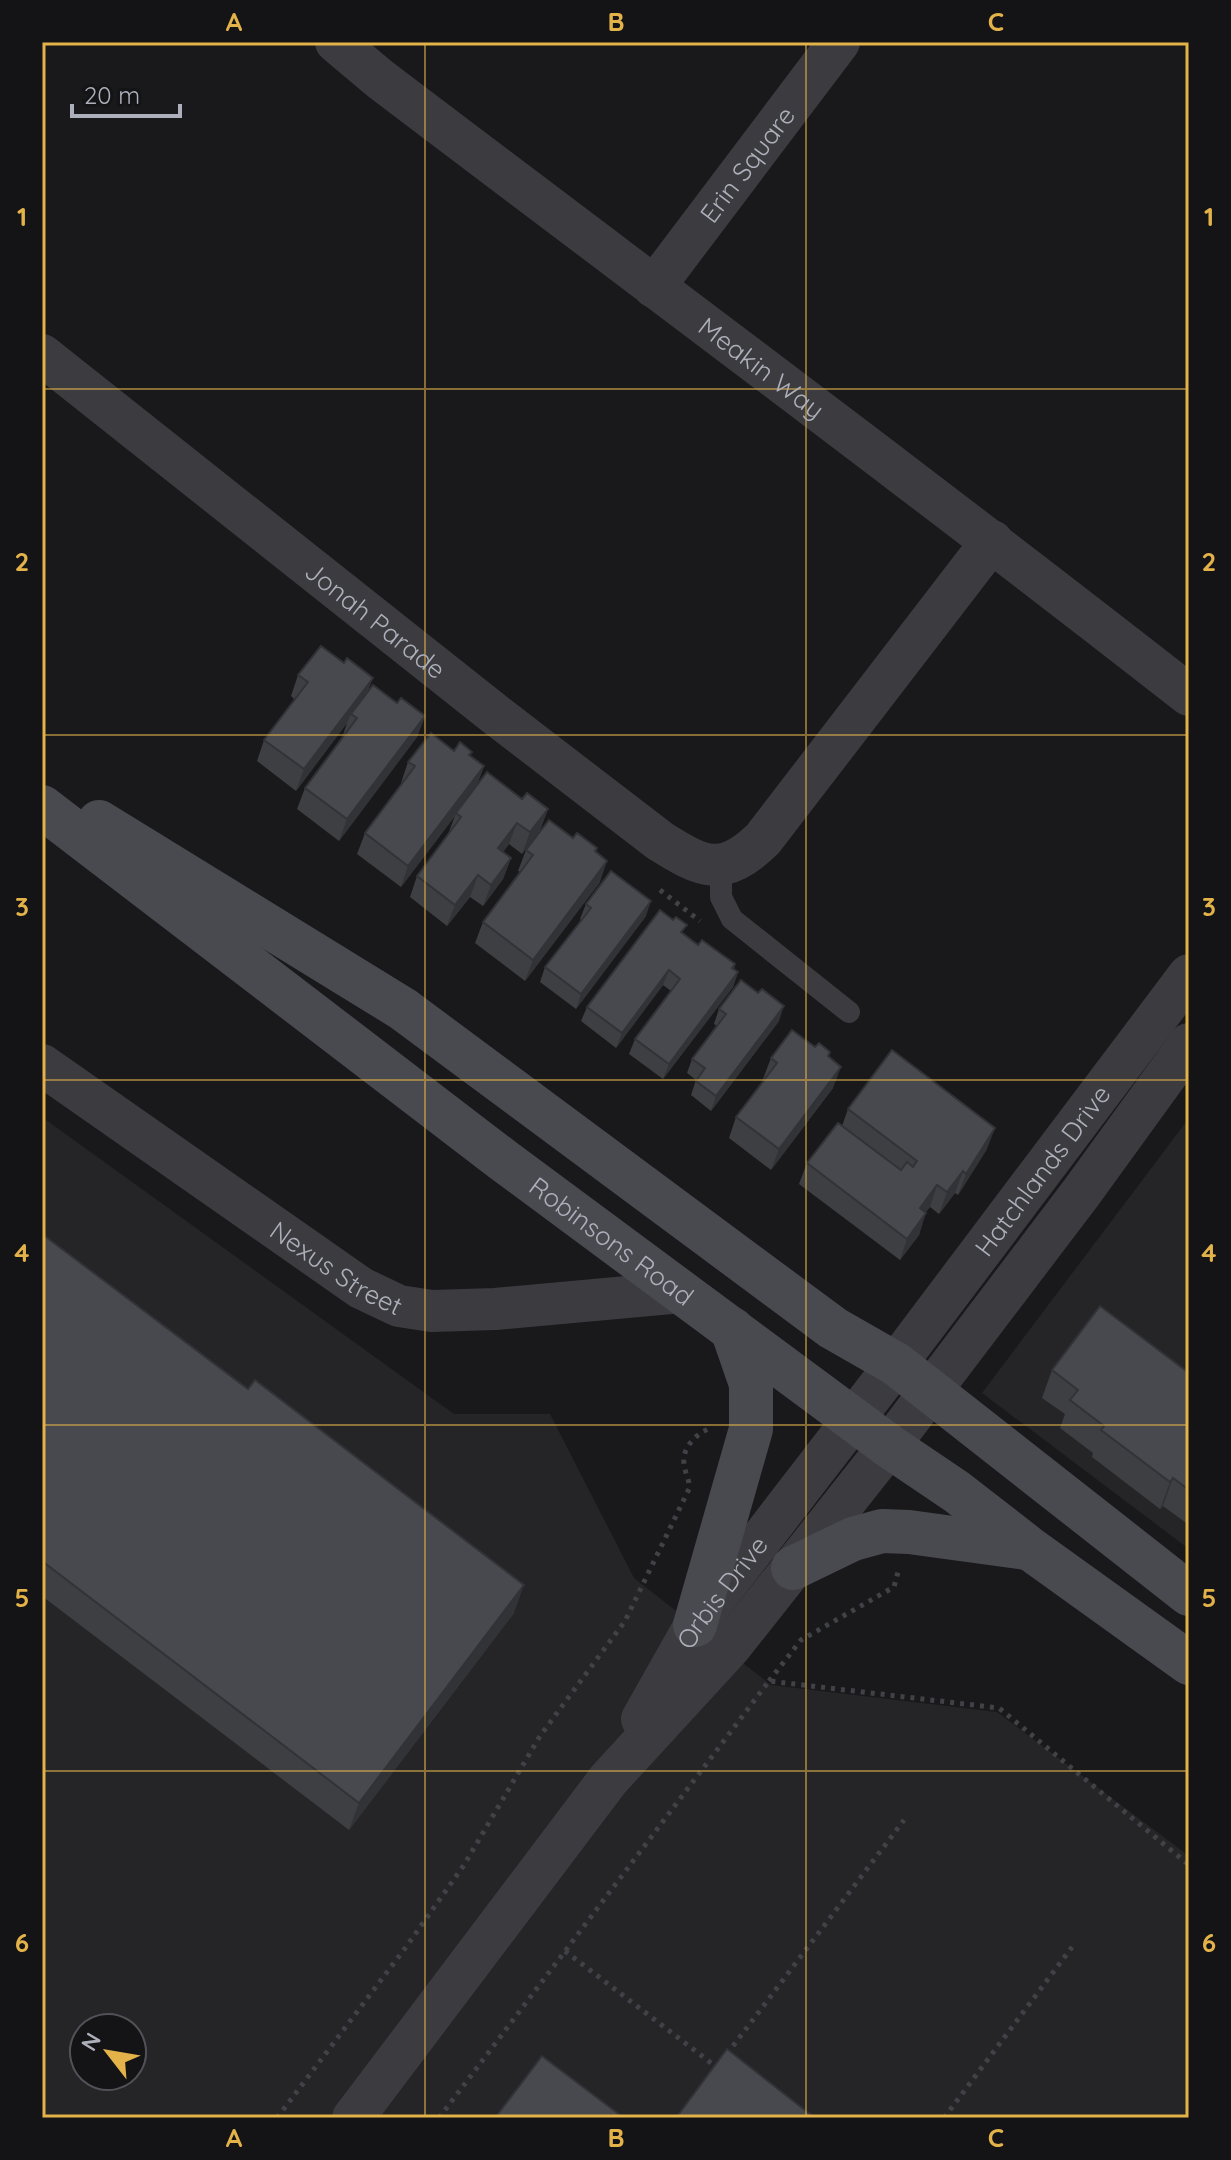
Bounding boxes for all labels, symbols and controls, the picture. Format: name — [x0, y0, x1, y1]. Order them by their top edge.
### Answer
text: A — [226, 5, 243, 38]
text: B — [607, 5, 625, 38]
text: C — [988, 5, 1004, 38]
scale bar — [72, 68, 180, 118]
text: 20 m — [84, 80, 140, 110]
street label: Erin Square — [692, 99, 801, 229]
text: 1 — [17, 200, 27, 233]
text: 1 — [1204, 200, 1214, 233]
street label: Meakin Way — [692, 309, 831, 426]
text: 2 — [15, 545, 29, 578]
text: 2 — [1202, 545, 1216, 578]
street label: Jonah Parade — [299, 554, 453, 686]
text: 3 — [15, 890, 29, 923]
text: 3 — [1202, 890, 1216, 923]
street label: Hatchlands Drive — [967, 1078, 1117, 1262]
street label: Robinsons Road — [523, 1169, 700, 1312]
street label: Nexus Street — [264, 1213, 408, 1322]
text: 4 — [14, 1236, 30, 1269]
text: 4 — [1201, 1236, 1217, 1269]
street label: Orbis Drive — [669, 1529, 774, 1654]
text: 5 — [15, 1581, 29, 1614]
text: 5 — [1202, 1581, 1216, 1614]
text: 6 — [15, 1926, 29, 1959]
text: 6 — [1202, 1926, 1216, 1959]
north arrow — [68, 2012, 148, 2092]
text: N — [75, 2028, 107, 2056]
text: A — [226, 2121, 243, 2154]
text: B — [607, 2121, 625, 2154]
text: C — [988, 2121, 1004, 2154]

